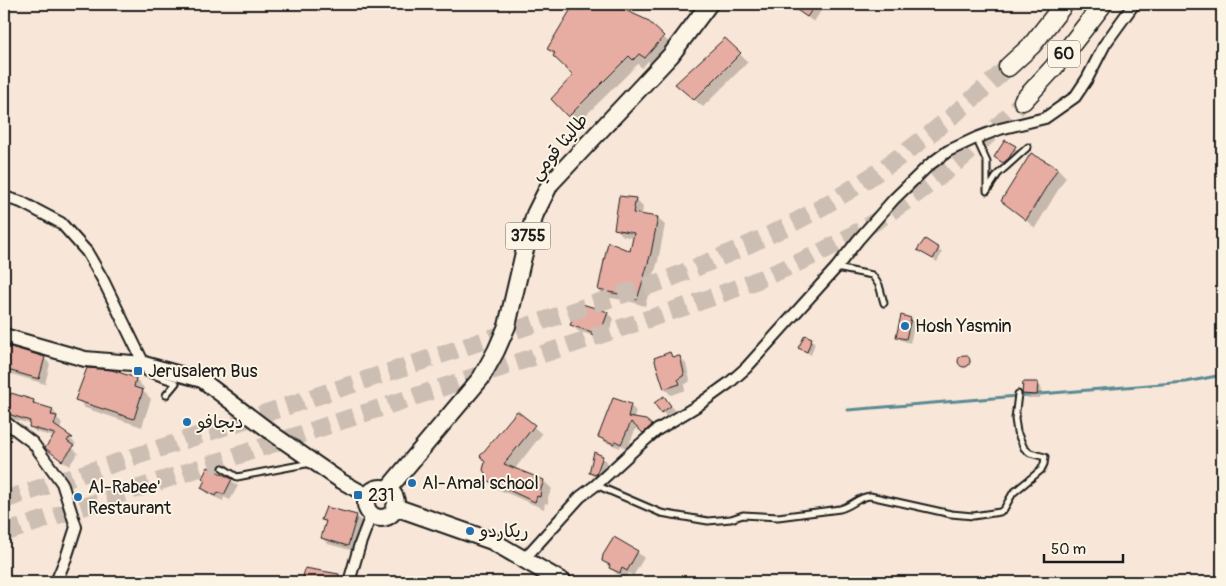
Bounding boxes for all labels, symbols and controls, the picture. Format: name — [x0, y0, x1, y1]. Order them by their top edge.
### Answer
road number: 60 — [1048, 41, 1080, 68]
street label: طاليثا قومي — [525, 109, 597, 188]
road number: 3755 — [506, 222, 550, 250]
place label: Hosh Yasmin — [915, 315, 1012, 338]
marker: Hosh Yasmin — [899, 320, 911, 332]
place label: Jerusalem Bus — [148, 360, 258, 383]
marker: Jerusalem Bus — [132, 365, 144, 377]
place label: ديجافو — [196, 411, 244, 434]
marker: ديجافو — [181, 416, 193, 428]
place label: Al-Amal school — [422, 472, 539, 495]
place label: Al-Rabee' Restaurant — [88, 476, 172, 520]
marker: Al-Amal school — [406, 477, 418, 489]
place label: 231 — [368, 484, 395, 507]
marker: 231 — [352, 489, 364, 501]
marker: Al-Rabee' Restaurant — [72, 491, 84, 503]
place label: ريكاردو — [478, 520, 529, 543]
marker: ريكاردو — [464, 525, 476, 537]
scale bar — [1044, 531, 1122, 563]
text: 50 m — [1051, 540, 1086, 559]

